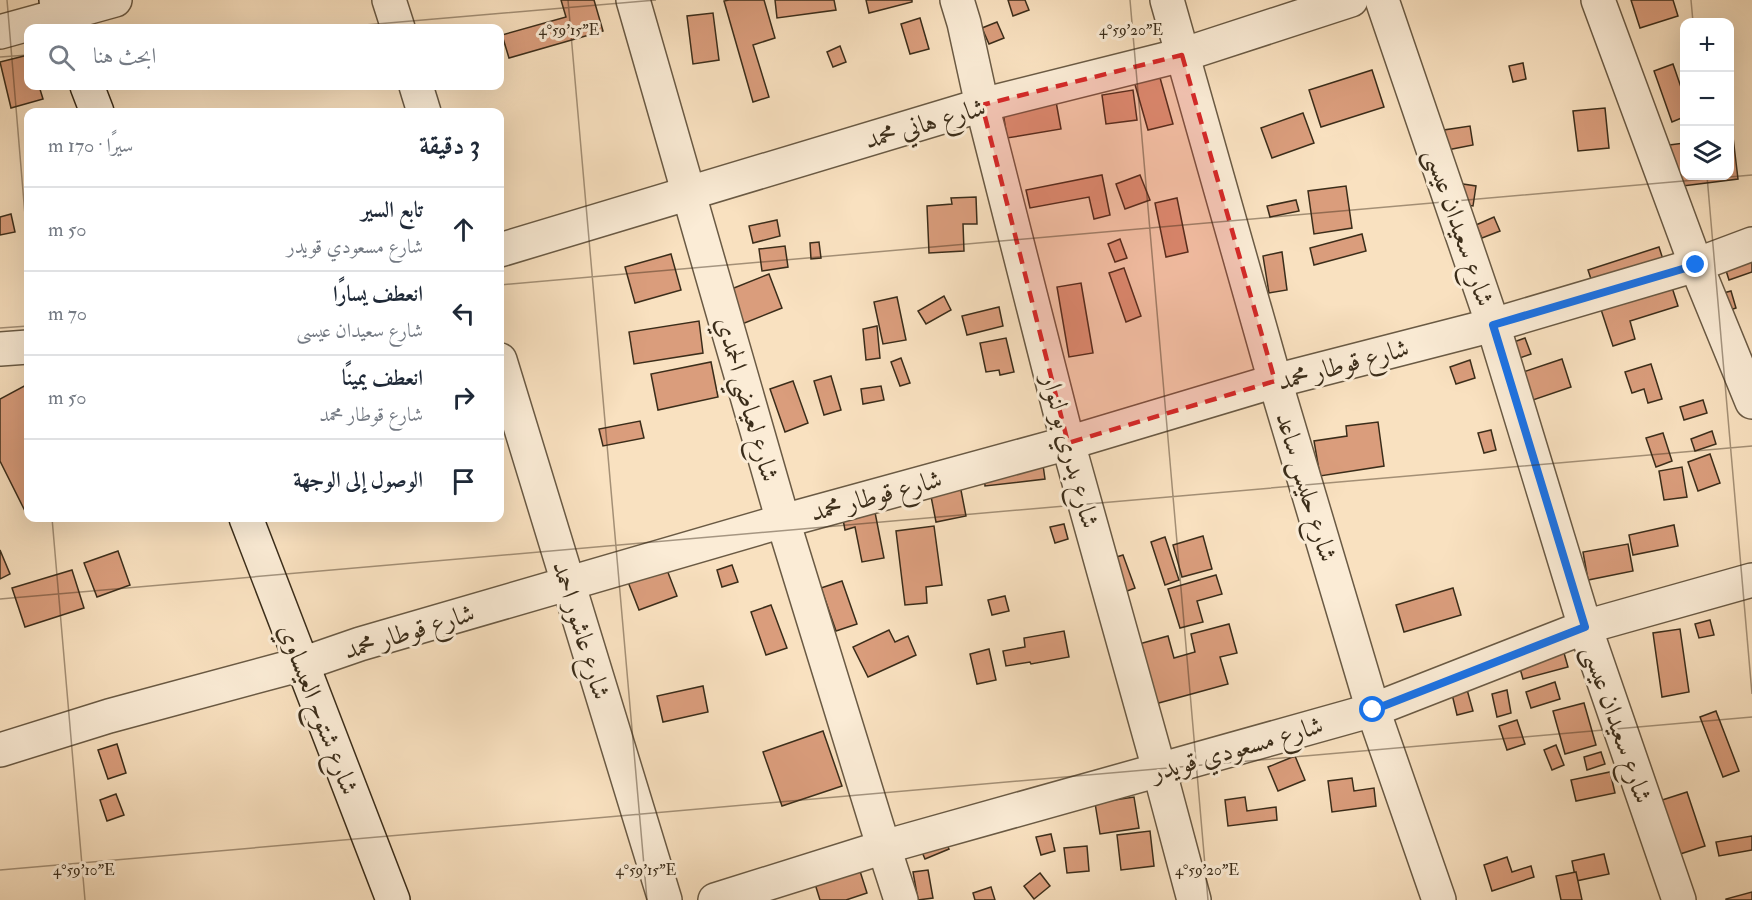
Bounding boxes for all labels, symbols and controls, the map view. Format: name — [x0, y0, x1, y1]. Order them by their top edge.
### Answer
map controls — [1680, 18, 1734, 180]
button: + — [1680, 18, 1734, 72]
text: 4°59'15"E — [539, 21, 600, 40]
text: 4°59'20"E — [1099, 21, 1163, 40]
search box — [24, 24, 504, 90]
icon: search — [45, 41, 78, 74]
text: ابحث هنا — [93, 42, 156, 70]
button: − — [1680, 72, 1734, 126]
street label: شارع هاني محمد — [861, 91, 991, 161]
button: layers — [1680, 126, 1734, 180]
text: 3 دقيقة — [419, 130, 480, 162]
text: سيرًا · 170 m — [48, 133, 133, 158]
street label: شارع سعيدان عيسى — [1412, 144, 1501, 312]
text: تابع السير — [361, 196, 423, 224]
icon: ahead — [447, 213, 480, 246]
text: 50 m — [48, 217, 87, 242]
text: شارع مسعودي قويدر — [287, 234, 423, 259]
route end — [1682, 251, 1708, 277]
text: انعطف يسارًا — [333, 280, 423, 308]
icon: left — [447, 297, 480, 330]
text: 70 m — [48, 301, 87, 326]
street label: شارع لعياضي الحمدي — [702, 313, 786, 487]
text: شارع سعيدان عيسى — [296, 318, 423, 343]
street label: شارع قوطار محمد — [1274, 332, 1414, 403]
text: انعطف يمينًا — [342, 364, 423, 392]
street label: شارع بدري بو لنوار — [1028, 368, 1106, 533]
icon: right — [447, 381, 480, 414]
text: 50 m — [48, 385, 87, 410]
text: شارع قوطار محمد — [319, 402, 423, 427]
street label: شارع حليس ساعد — [1263, 409, 1344, 567]
street label: شارع قوطار محمد — [807, 463, 947, 534]
icon: arrive — [447, 465, 480, 498]
text: الوصول إلى الوجهة — [293, 466, 423, 494]
street label: شارع عاشور احمد — [540, 557, 617, 705]
street label: شارع قوطار محمد — [340, 597, 480, 672]
street label: شارع شتوح العيساوي — [264, 619, 365, 802]
street label: شارع سعيدان عيسى — [1570, 641, 1659, 809]
route start — [1359, 696, 1385, 722]
street label: شارع مسعودي قويدر — [1145, 709, 1328, 794]
text: 4°59'10"E — [53, 861, 115, 880]
text: 4°59'15"E — [616, 861, 677, 880]
text: 4°59'20"E — [1175, 861, 1239, 880]

